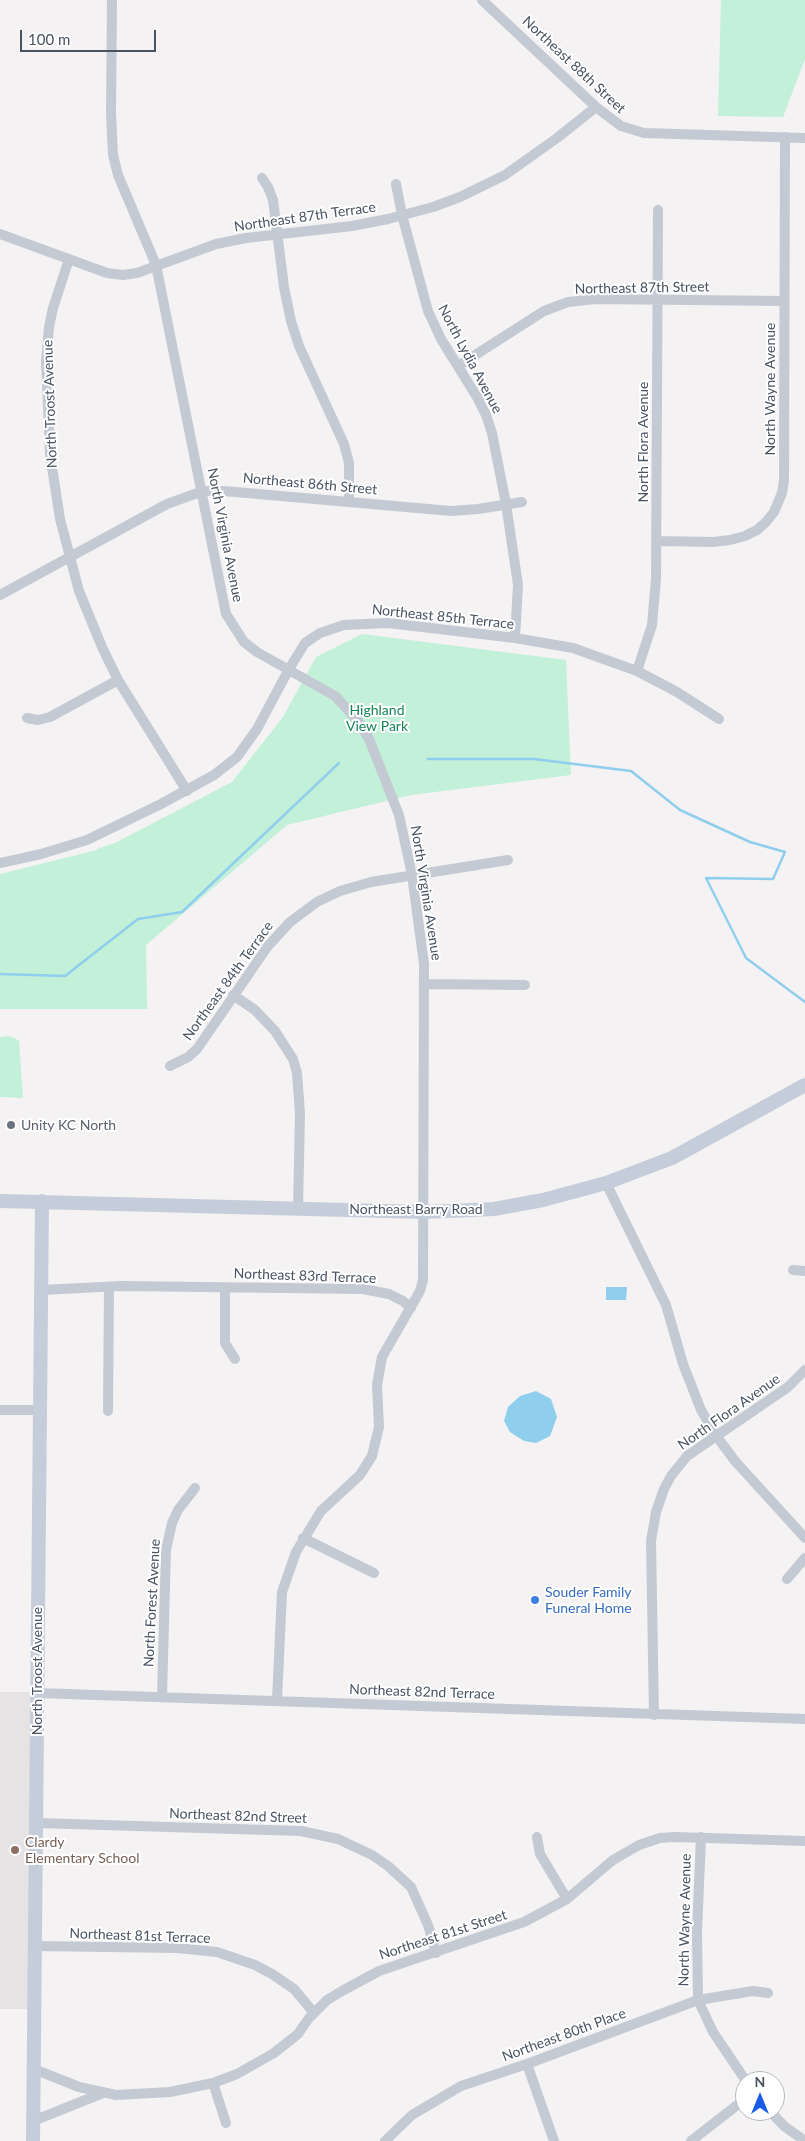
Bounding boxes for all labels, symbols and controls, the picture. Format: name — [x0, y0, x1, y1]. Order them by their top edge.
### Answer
street label: Northeast 88th Street — [519, 13, 629, 117]
scale bar — [22, 20, 159, 52]
text: 100 m — [28, 30, 70, 48]
street label: Northeast 87th Terrace — [233, 199, 377, 235]
street label: Northeast 87th Street — [574, 278, 710, 298]
street label: North Lydia Avenue — [434, 302, 506, 416]
street label: North Wayne Avenue — [762, 323, 778, 455]
street label: North Troost Avenue — [39, 340, 61, 468]
street label: North Flora Avenue — [635, 382, 651, 502]
street label: North Virginia Avenue — [204, 466, 246, 604]
street label: Northeast 86th Street — [242, 470, 378, 498]
street label: Northeast 85th Terrace — [371, 601, 515, 633]
park label: Highland View Park — [346, 702, 408, 734]
street label: North Virginia Avenue — [407, 824, 445, 962]
street label: Northeast 84th Terrace — [179, 918, 277, 1044]
place label: Unity KC North — [21, 1117, 116, 1133]
marker: Unity KC North — [5, 1119, 17, 1131]
street label: Northeast Barry Road — [349, 1201, 483, 1217]
street label: Northeast 83rd Terrace — [233, 1265, 377, 1287]
street label: North Flora Avenue — [675, 1370, 783, 1454]
street label: North Forest Avenue — [140, 1538, 164, 1668]
place label: Souder Family Funeral Home — [545, 1584, 632, 1616]
marker: Souder Family Funeral Home — [529, 1594, 541, 1606]
street label: North Troost Avenue — [29, 1607, 45, 1735]
street label: Northeast 82nd Terrace — [349, 1681, 495, 1703]
street label: Northeast 82nd Street — [169, 1805, 307, 1827]
place label: Clardy Elementary School — [25, 1834, 139, 1866]
marker: Clardy Elementary School — [9, 1844, 21, 1856]
street label: North Wayne Avenue — [675, 1853, 695, 1987]
street label: Northeast 81st Street — [377, 1906, 509, 1964]
street label: Northeast 81st Terrace — [69, 1925, 211, 1947]
street label: Northeast 80th Place — [500, 2005, 628, 2065]
north arrow — [735, 2071, 785, 2121]
text: N — [755, 2073, 765, 2090]

